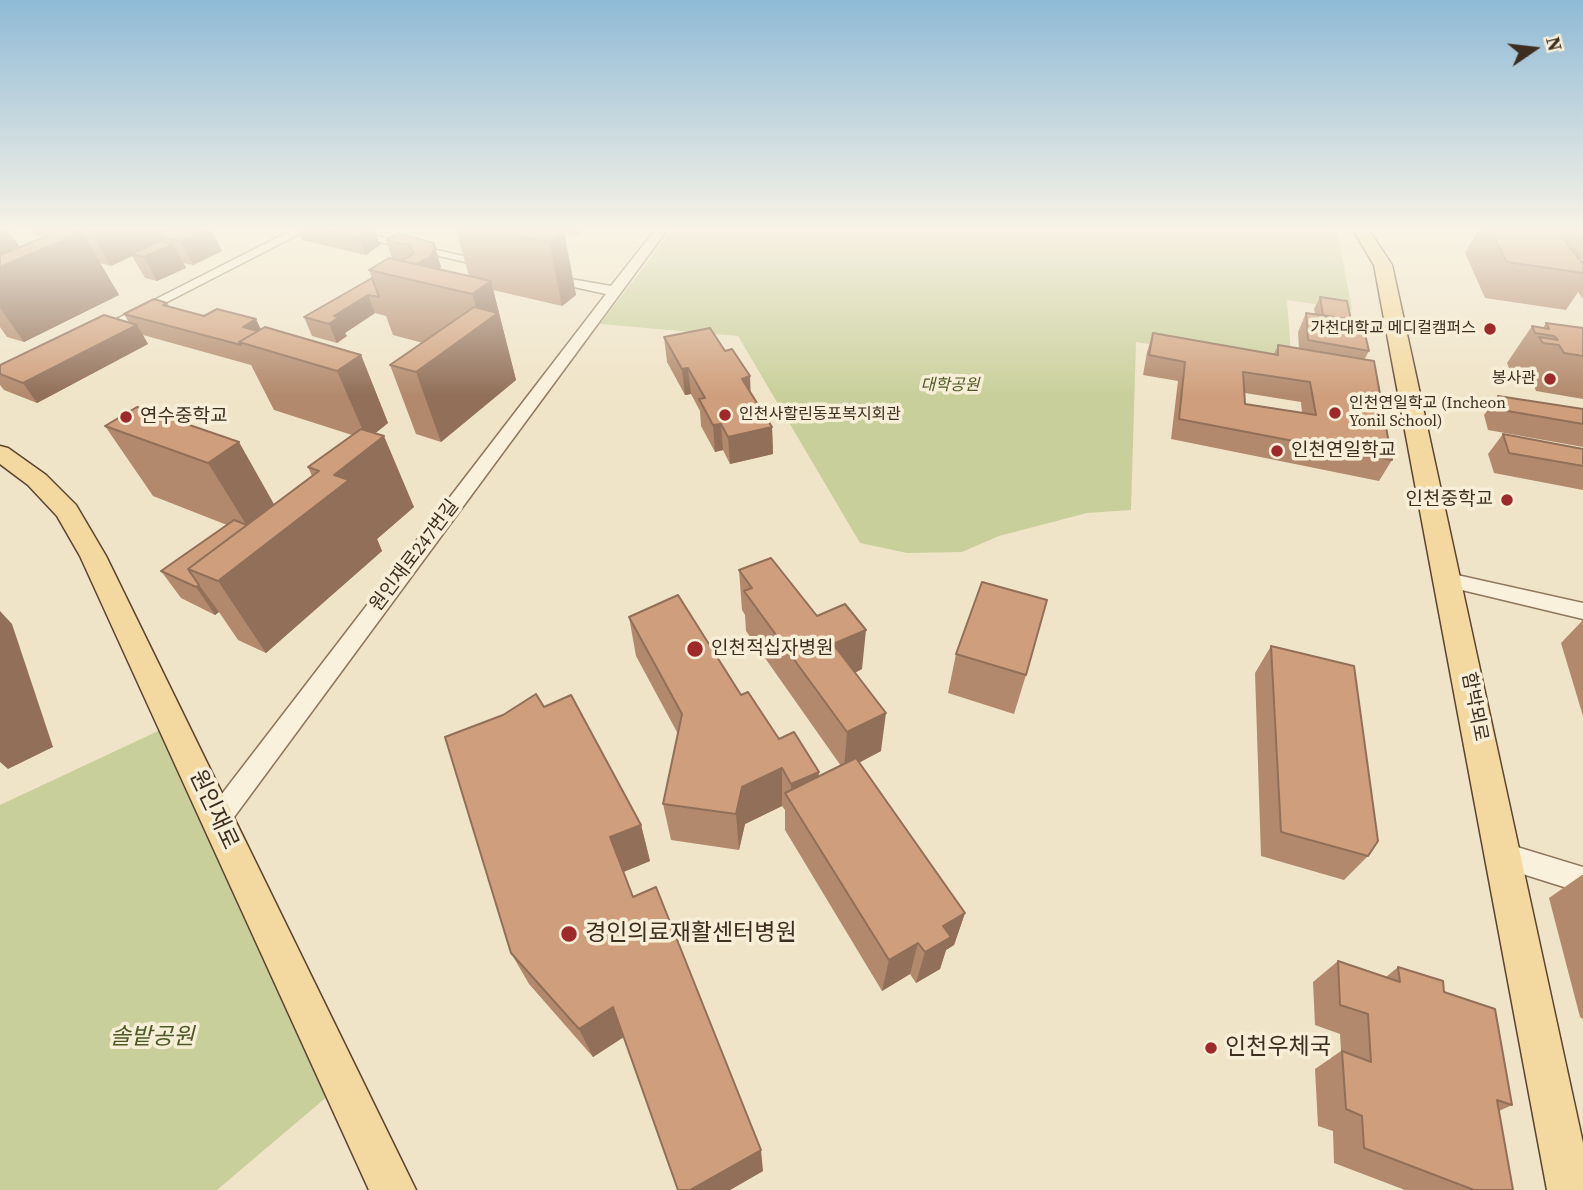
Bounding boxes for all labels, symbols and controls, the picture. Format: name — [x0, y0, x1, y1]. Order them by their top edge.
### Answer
north arrow — [1499, 14, 1569, 84]
text: N — [1540, 34, 1569, 54]
place label: 가천대학교 메디컬캠퍼스 — [1310, 319, 1476, 339]
marker: 가천대학교 메디컬캠퍼스 — [1482, 321, 1498, 337]
place label: 봉사관 — [1492, 369, 1536, 389]
marker: 봉사관 — [1542, 371, 1558, 387]
park label: 대학공원 — [921, 376, 979, 396]
place label: 인천연일학교 (Incheon Yonil School) — [1349, 394, 1506, 432]
place label: 인천사할린동포복지회관 — [739, 405, 901, 425]
marker: 인천연일학교 (Incheon Yonil School) — [1327, 405, 1343, 421]
place label: 연수중학교 — [140, 406, 227, 428]
marker: 인천사할린동포복지회관 — [717, 407, 733, 423]
marker: 연수중학교 — [118, 409, 134, 425]
place label: 인천연일학교 — [1291, 440, 1396, 462]
marker: 인천연일학교 — [1269, 443, 1285, 459]
place label: 인천중학교 — [1406, 489, 1493, 511]
marker: 인천중학교 — [1499, 492, 1515, 508]
street label: 원인재로247번길 — [366, 496, 464, 616]
place label: 인천적십자병원 — [711, 638, 833, 660]
marker: 인천적십자병원 — [685, 639, 705, 659]
street label: 함박뫼로 — [1456, 671, 1492, 743]
street label: 원인재로 — [183, 766, 243, 854]
place label: 경인의료재활센터병원 — [585, 920, 797, 948]
marker: 경인의료재활센터병원 — [559, 924, 579, 944]
park label: 솔밭공원 — [110, 1024, 194, 1052]
place label: 인천우체국 — [1225, 1034, 1331, 1062]
marker: 인천우체국 — [1203, 1040, 1219, 1056]

